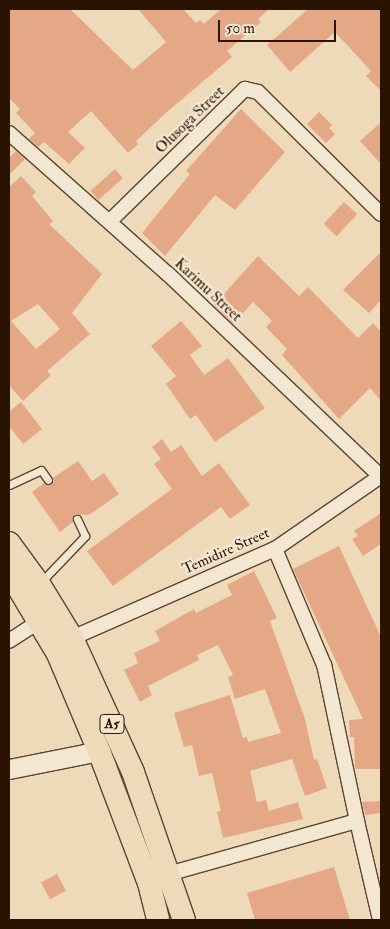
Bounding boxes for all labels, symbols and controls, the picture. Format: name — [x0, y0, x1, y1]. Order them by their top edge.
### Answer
scale bar — [220, 10, 338, 42]
text: 50 m — [226, 19, 255, 38]
street label: Olusoga Street — [152, 83, 228, 157]
street label: Karimu Street — [171, 254, 245, 326]
street label: Temidire Street — [180, 524, 272, 578]
road number: A5 — [98, 712, 126, 736]

